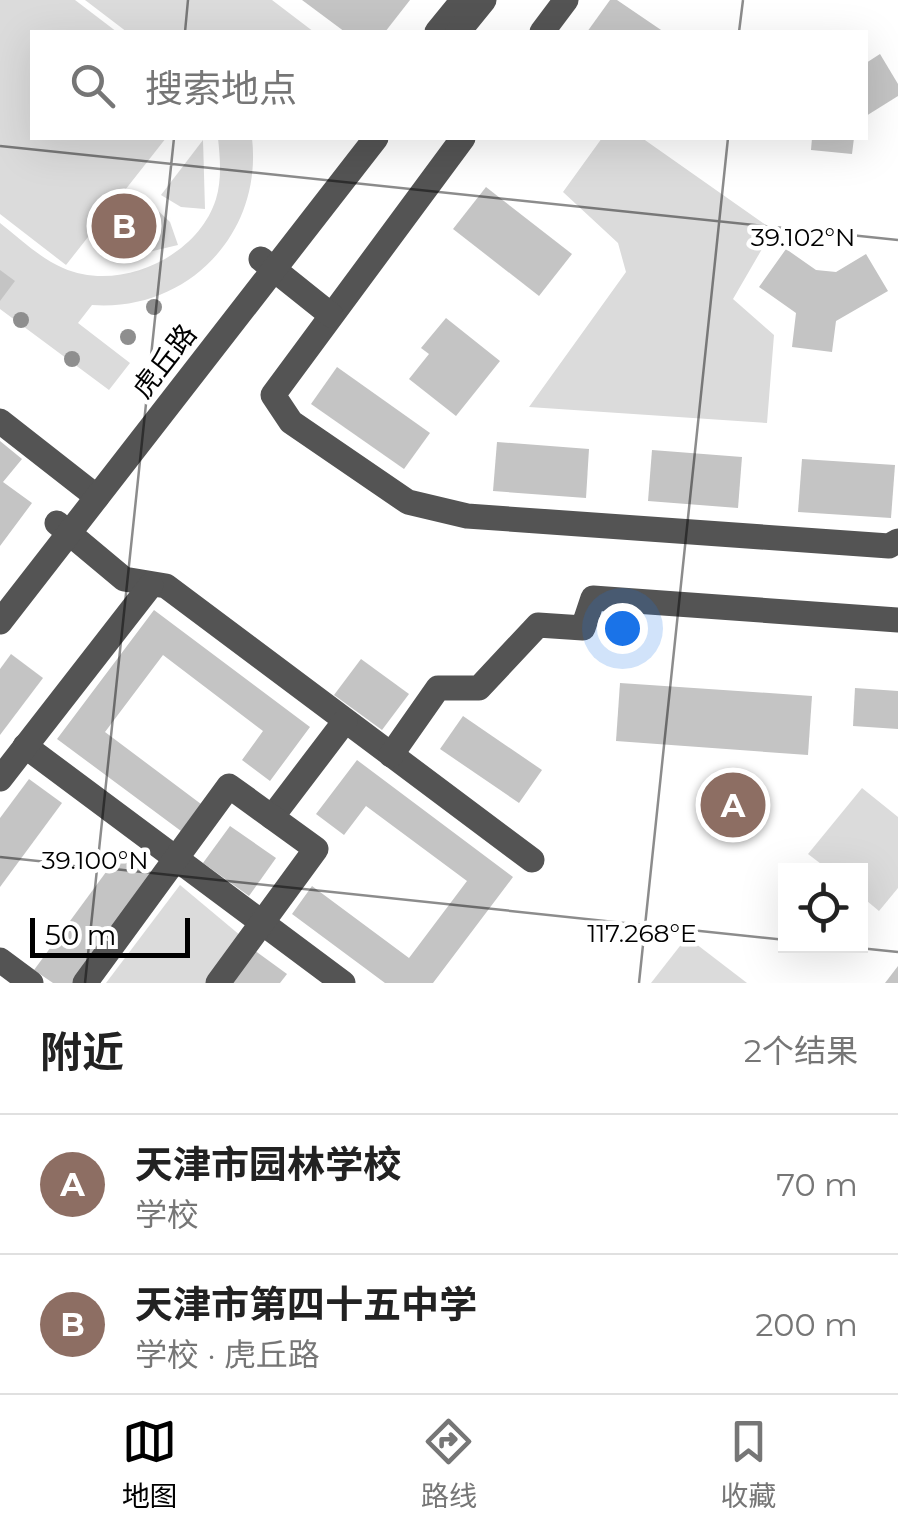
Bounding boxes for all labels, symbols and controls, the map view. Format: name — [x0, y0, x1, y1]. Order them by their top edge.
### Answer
search box — [30, 30, 868, 140]
icon: search — [65, 58, 120, 113]
text: 搜索地点 — [145, 65, 297, 112]
pin: B — [92, 188, 156, 264]
text: 39.102°N — [751, 222, 855, 252]
street label: 虎丘路 — [125, 317, 203, 405]
your location — [597, 603, 648, 654]
pin: A — [700, 768, 766, 842]
text: 39.100°N — [41, 845, 149, 875]
map controls — [778, 863, 868, 953]
button: locate — [778, 863, 868, 953]
scale bar — [30, 913, 190, 958]
text: 50 m — [45, 918, 116, 952]
text: 117.268°E — [587, 918, 697, 948]
text: 附近 — [40, 1026, 124, 1078]
text: 2个结果 — [744, 1031, 858, 1070]
text: 天津市园林学校 — [135, 1141, 401, 1188]
text: A — [60, 1165, 85, 1204]
text: 70 m — [776, 1165, 858, 1204]
text: 学校 — [135, 1195, 199, 1234]
text: 天津市第四十五中学 — [135, 1281, 477, 1328]
text: B — [60, 1305, 85, 1344]
text: 200 m — [755, 1305, 858, 1344]
text: 学校 · 虎丘路 — [135, 1335, 320, 1374]
tab: 地图 — [122, 1414, 178, 1514]
tab: 路线 — [421, 1414, 477, 1514]
tab: 收藏 — [720, 1414, 776, 1514]

